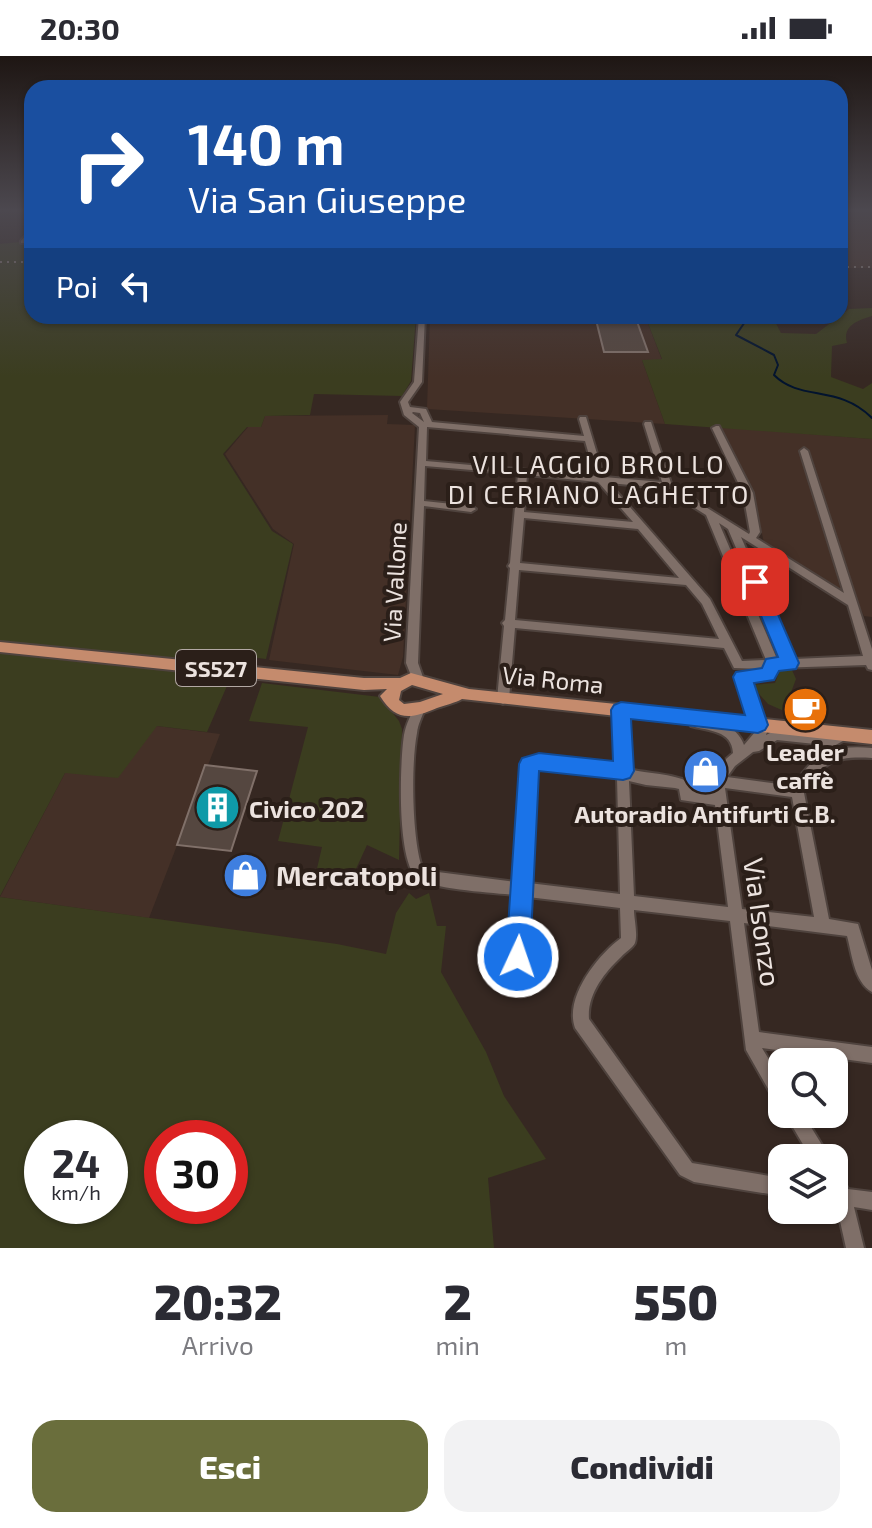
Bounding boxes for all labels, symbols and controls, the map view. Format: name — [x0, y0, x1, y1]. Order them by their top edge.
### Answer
text: 20:30 — [40, 10, 120, 46]
text: 140 m — [188, 109, 345, 176]
icon: right — [56, 112, 160, 216]
text: Via San Giuseppe — [188, 177, 466, 220]
icon: left — [114, 264, 158, 308]
text: Poi — [56, 268, 98, 304]
district label: VILLAGGIO BROLLO DI CERIANO LAGHETTO — [448, 448, 750, 509]
street label: Via Vallone — [376, 521, 412, 643]
pin — [721, 548, 789, 616]
icon: arrive — [733, 560, 777, 604]
road number: SS527 — [176, 650, 256, 686]
street label: Via Roma — [501, 659, 605, 699]
cafe icon: Leader caffè — [781, 685, 829, 733]
place label: Leader caffè — [766, 737, 845, 794]
shop icon: Autoradio Antifurti C.B. — [681, 747, 729, 795]
building icon: Civico 202 — [194, 784, 242, 832]
place label: Civico 202 — [249, 794, 364, 823]
place label: Autoradio Antifurti C.B. — [574, 799, 836, 828]
shop icon: Mercatopoli — [221, 851, 269, 899]
street label: Via Isonzo — [737, 856, 789, 988]
place label: Mercatopoli — [276, 858, 438, 892]
position arrow — [476, 915, 560, 999]
map controls — [768, 1048, 848, 1224]
button: search — [768, 1048, 848, 1128]
speed limit sign: 30 — [144, 1120, 248, 1224]
text: 24 — [52, 1138, 100, 1186]
button: layers — [768, 1144, 848, 1224]
text: km/h — [51, 1180, 101, 1204]
text: 20:32 — [154, 1272, 282, 1330]
text: 2 — [443, 1272, 472, 1330]
text: 550 — [633, 1272, 718, 1330]
text: Arrivo — [182, 1329, 254, 1360]
text: min — [435, 1329, 480, 1360]
text: m — [664, 1329, 687, 1360]
button: Esci — [32, 1420, 428, 1512]
button: Condividi — [444, 1420, 840, 1512]

